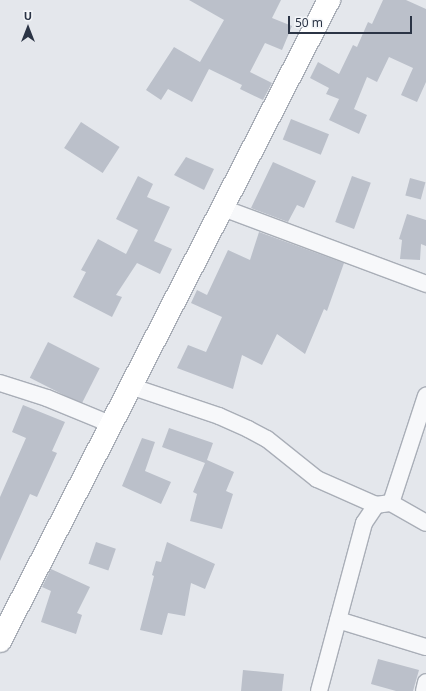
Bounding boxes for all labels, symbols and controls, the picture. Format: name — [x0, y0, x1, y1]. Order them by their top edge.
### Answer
north arrow — [8, 8, 48, 48]
text: U — [24, 8, 32, 23]
scale bar — [290, 8, 414, 34]
text: 50 m — [295, 14, 323, 31]

